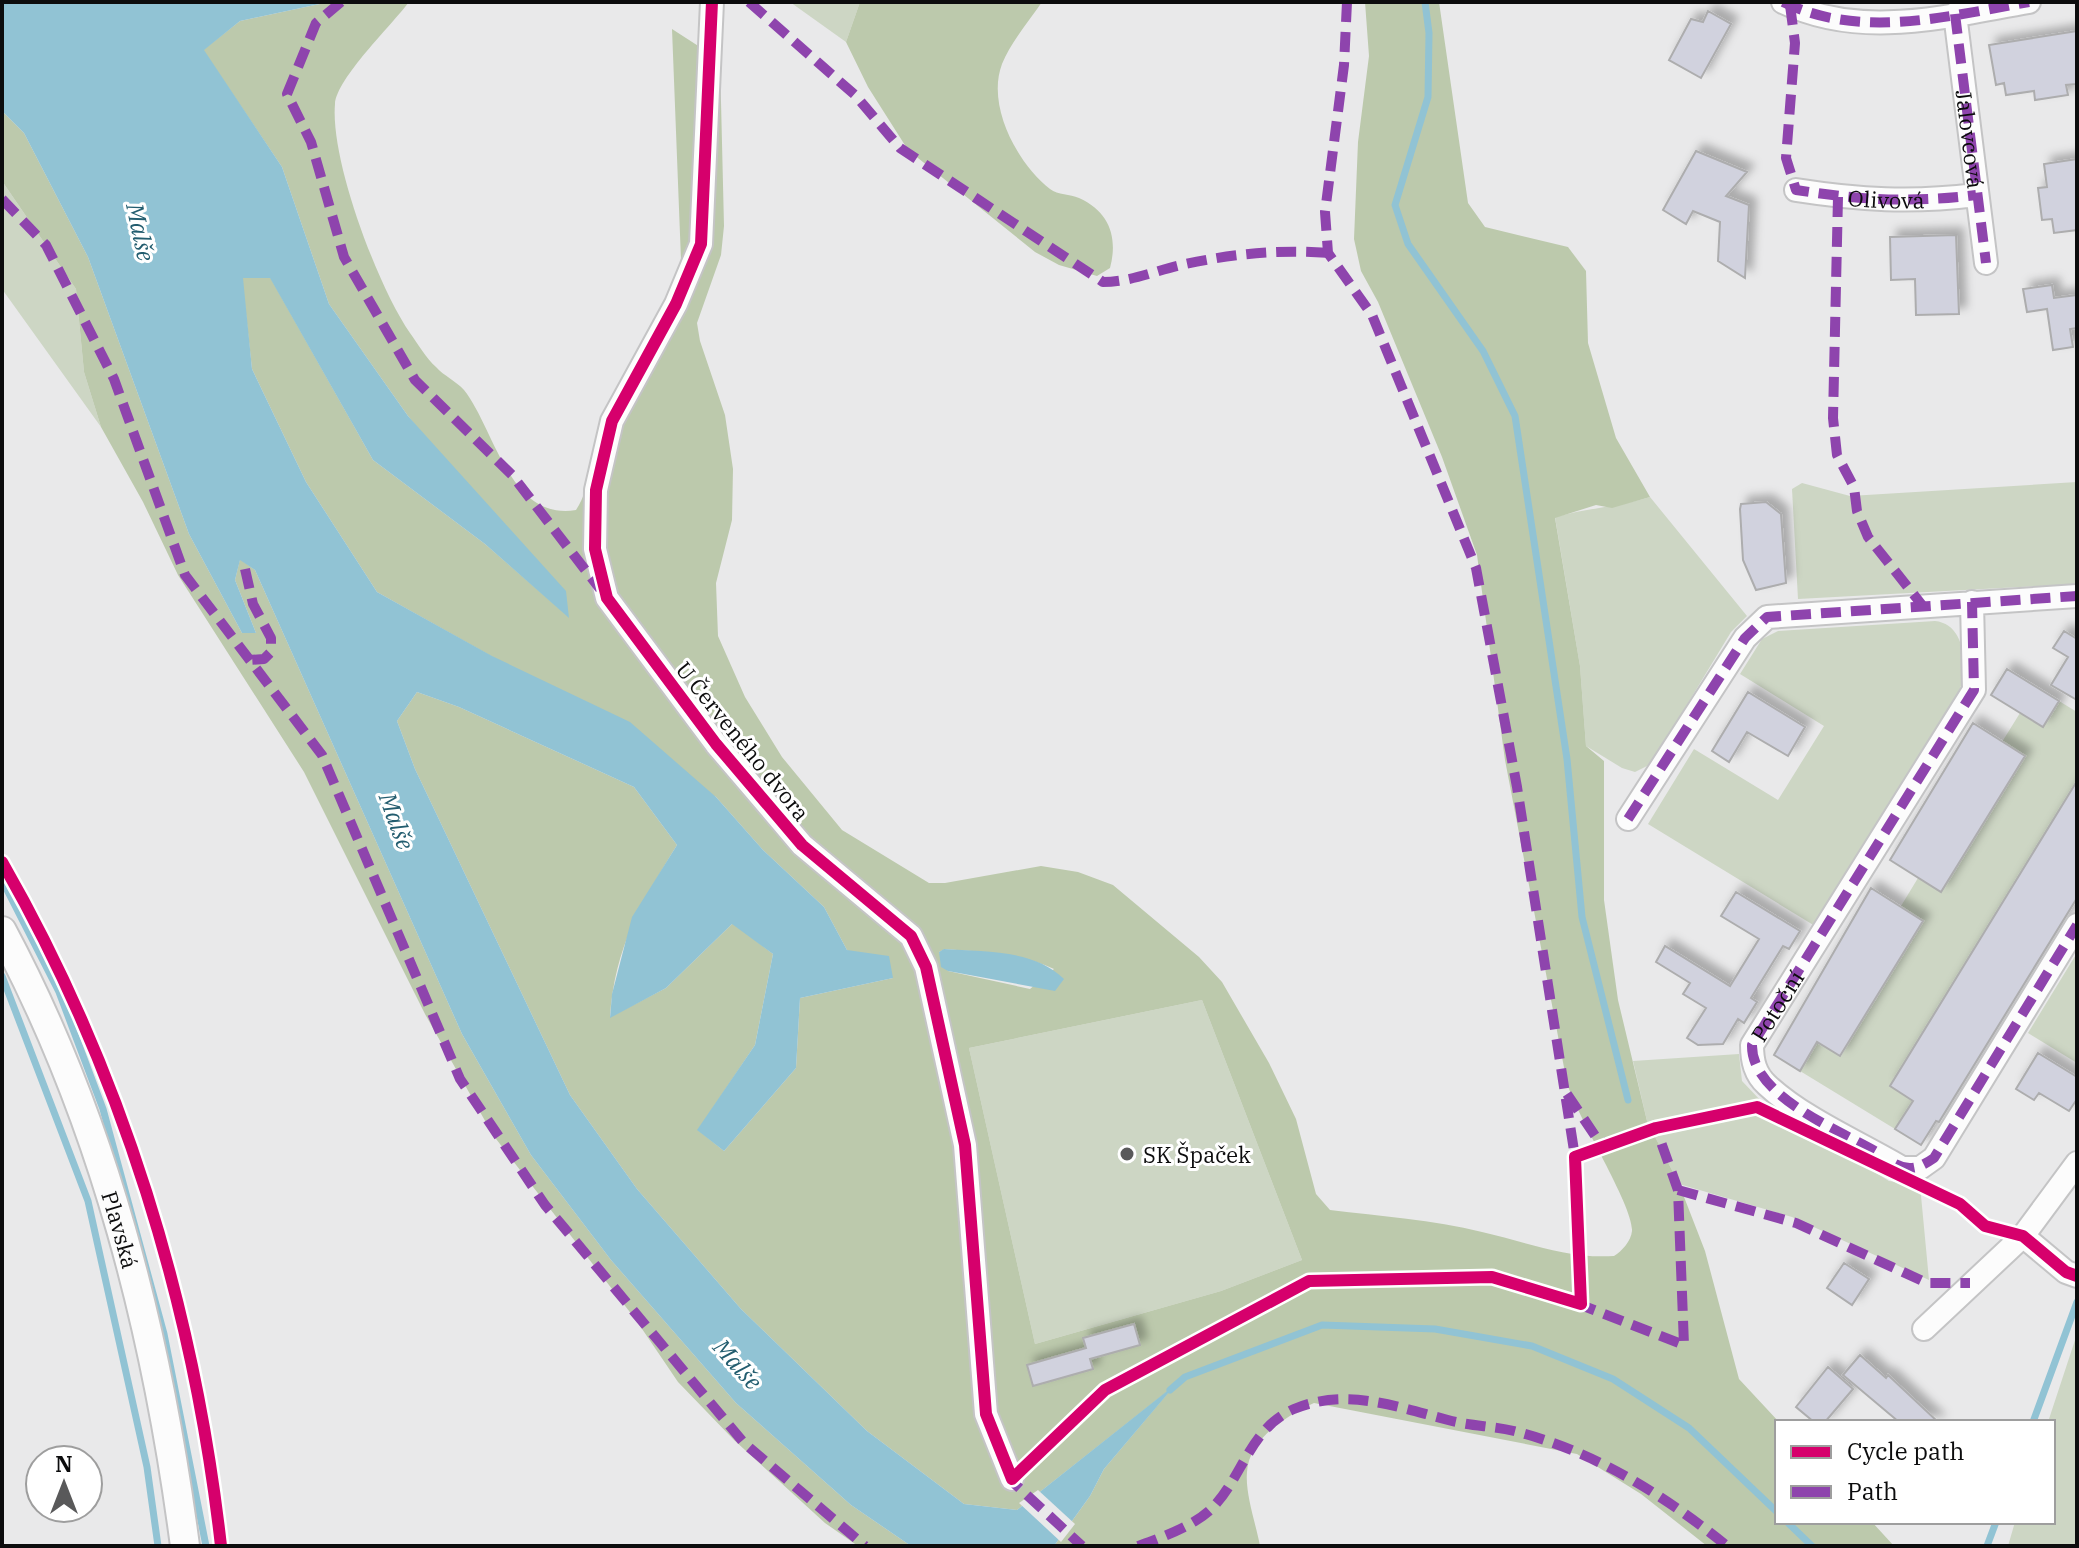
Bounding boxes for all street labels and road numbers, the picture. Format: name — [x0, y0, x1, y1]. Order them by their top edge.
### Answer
street label: Jalovcová — [1950, 88, 1991, 190]
street label: Olivová — [1847, 182, 1925, 214]
street label: U Červeného dvora — [670, 655, 816, 827]
street label: Potoční — [1744, 965, 1810, 1047]
street label: Plavská — [96, 1187, 146, 1272]

